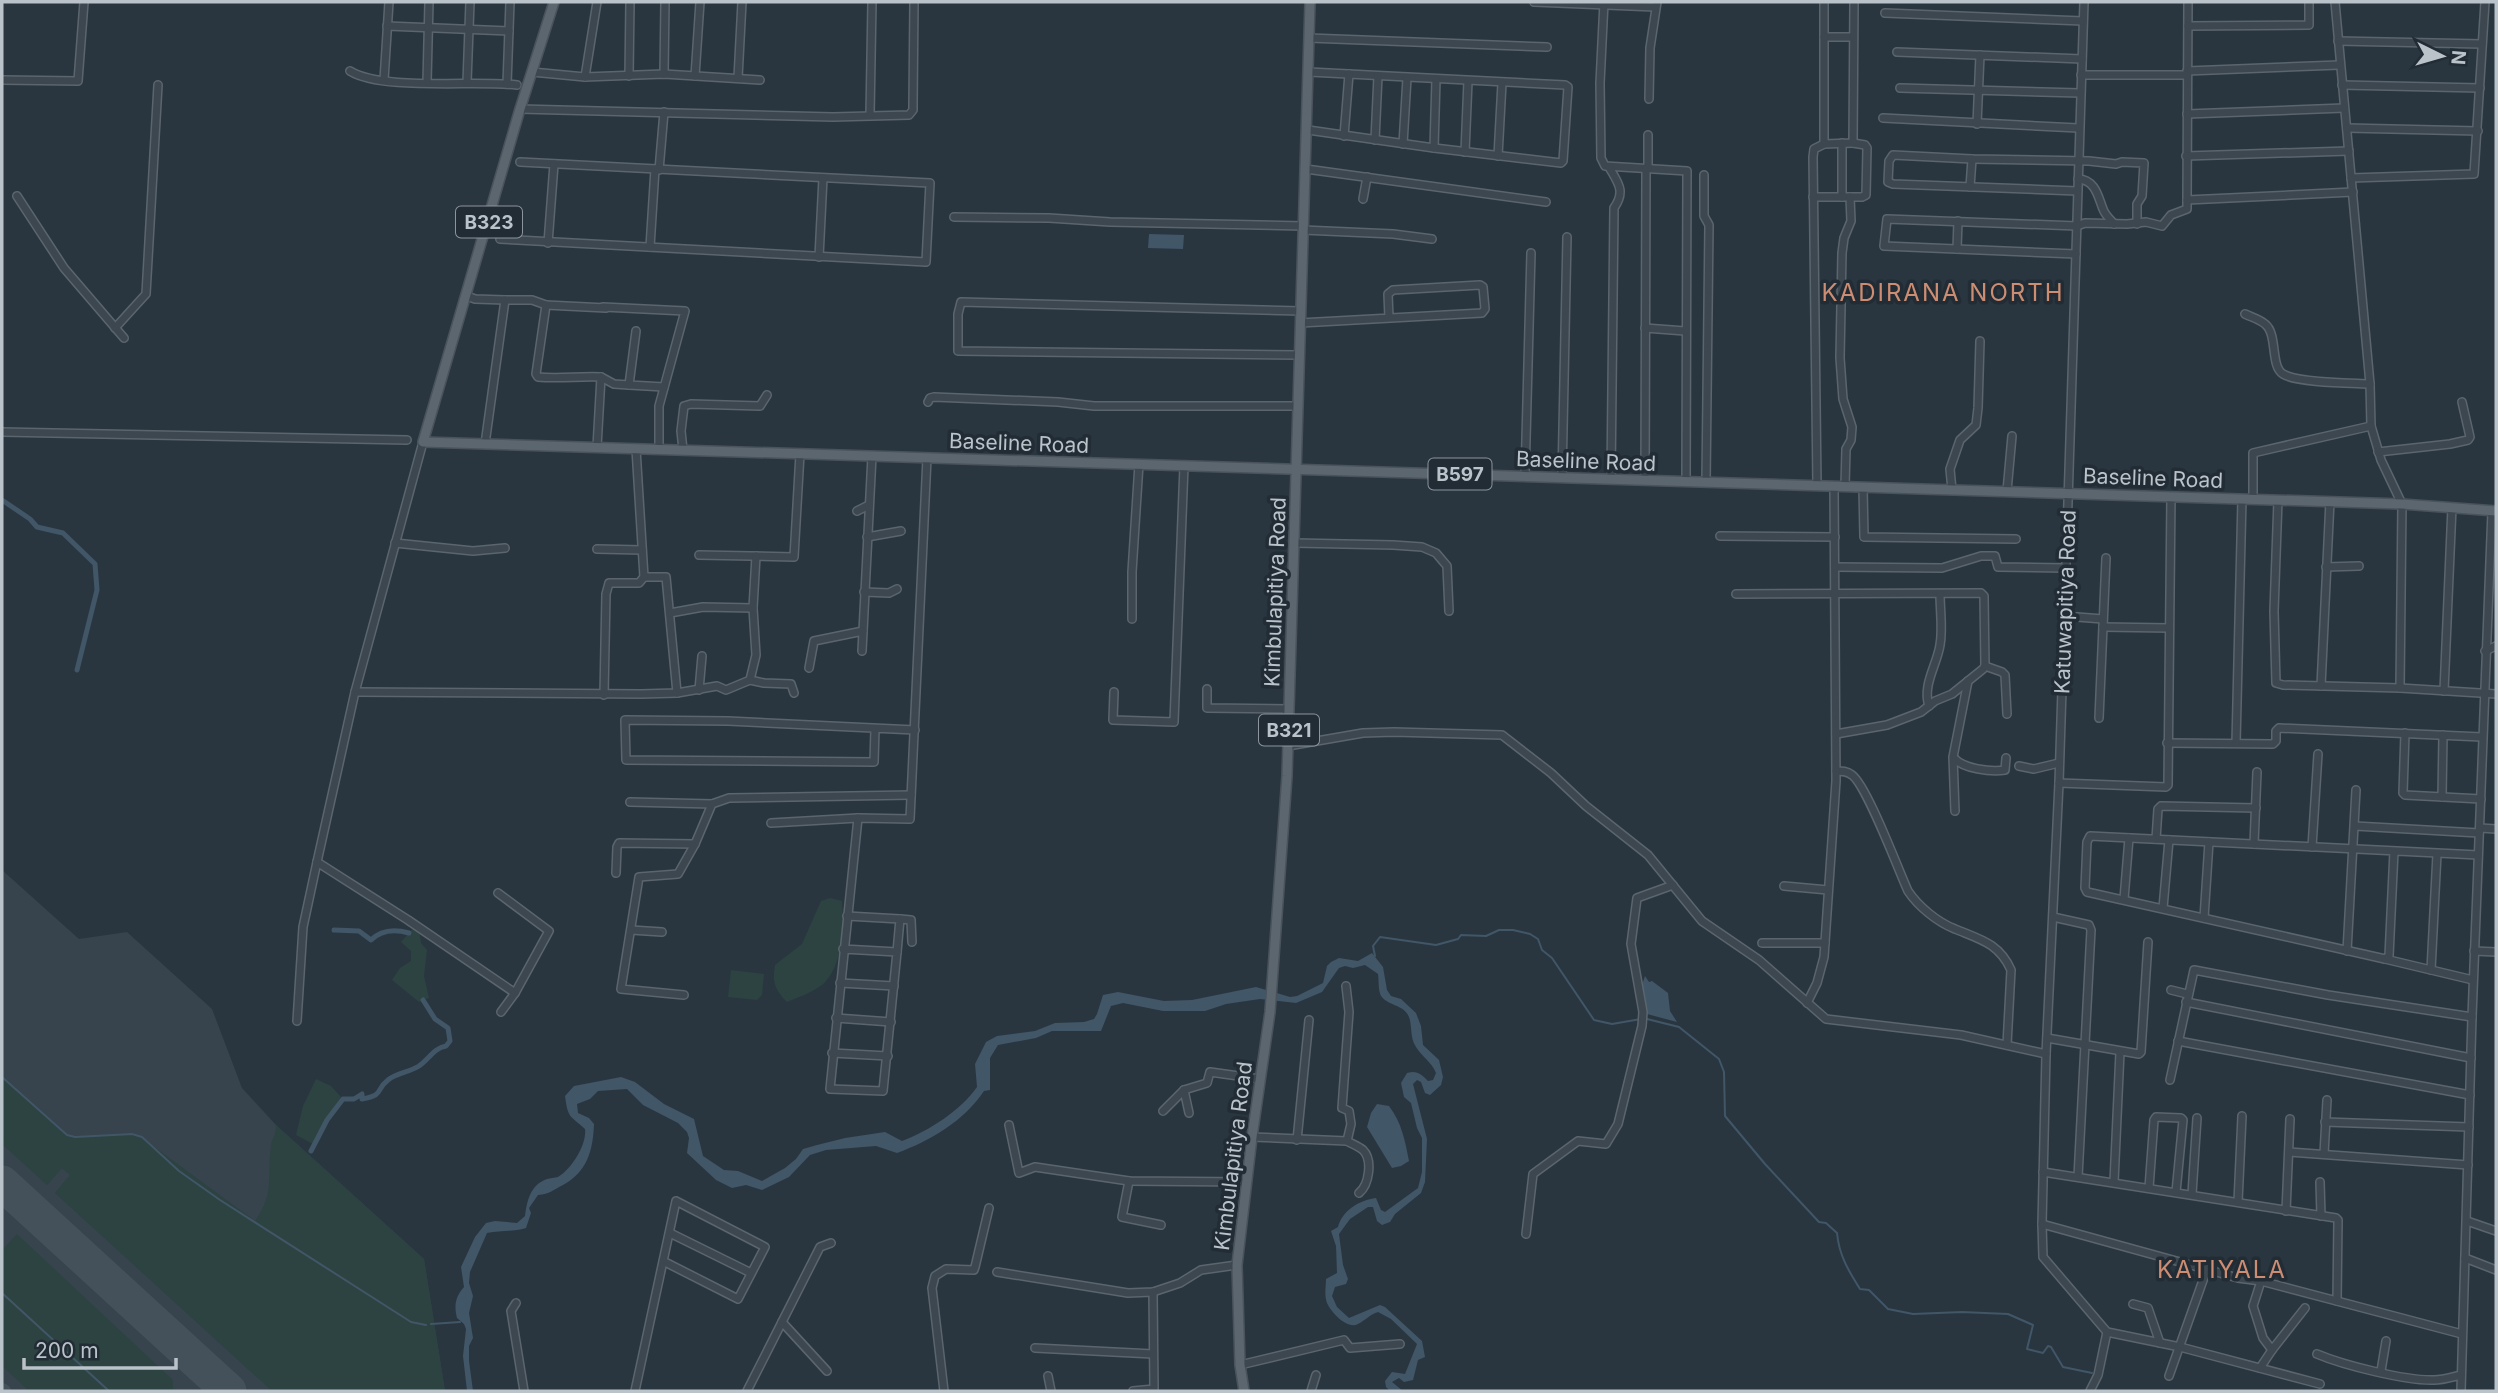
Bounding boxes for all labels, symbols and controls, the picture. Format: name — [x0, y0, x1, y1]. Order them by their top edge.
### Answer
north arrow — [2407, 21, 2477, 91]
text: N — [2446, 49, 2471, 66]
road number: B323 — [456, 206, 522, 238]
district label: KADIRANA NORTH — [1821, 278, 2065, 307]
street label: Baseline Road — [948, 428, 1090, 458]
street label: Baseline Road — [1515, 446, 1657, 476]
road number: B597 — [1428, 458, 1492, 489]
street label: Baseline Road — [2082, 463, 2224, 493]
street label: Kimbulapitiya Road — [1259, 497, 1291, 687]
street label: Katuwapitiya Road — [2049, 510, 2081, 694]
road number: B321 — [1259, 715, 1319, 746]
street label: Kimbulapitiya Road — [1209, 1060, 1257, 1252]
district label: KATIYALA — [2157, 1255, 2287, 1284]
scale bar — [24, 1326, 177, 1370]
text: 200 m — [35, 1338, 99, 1363]

